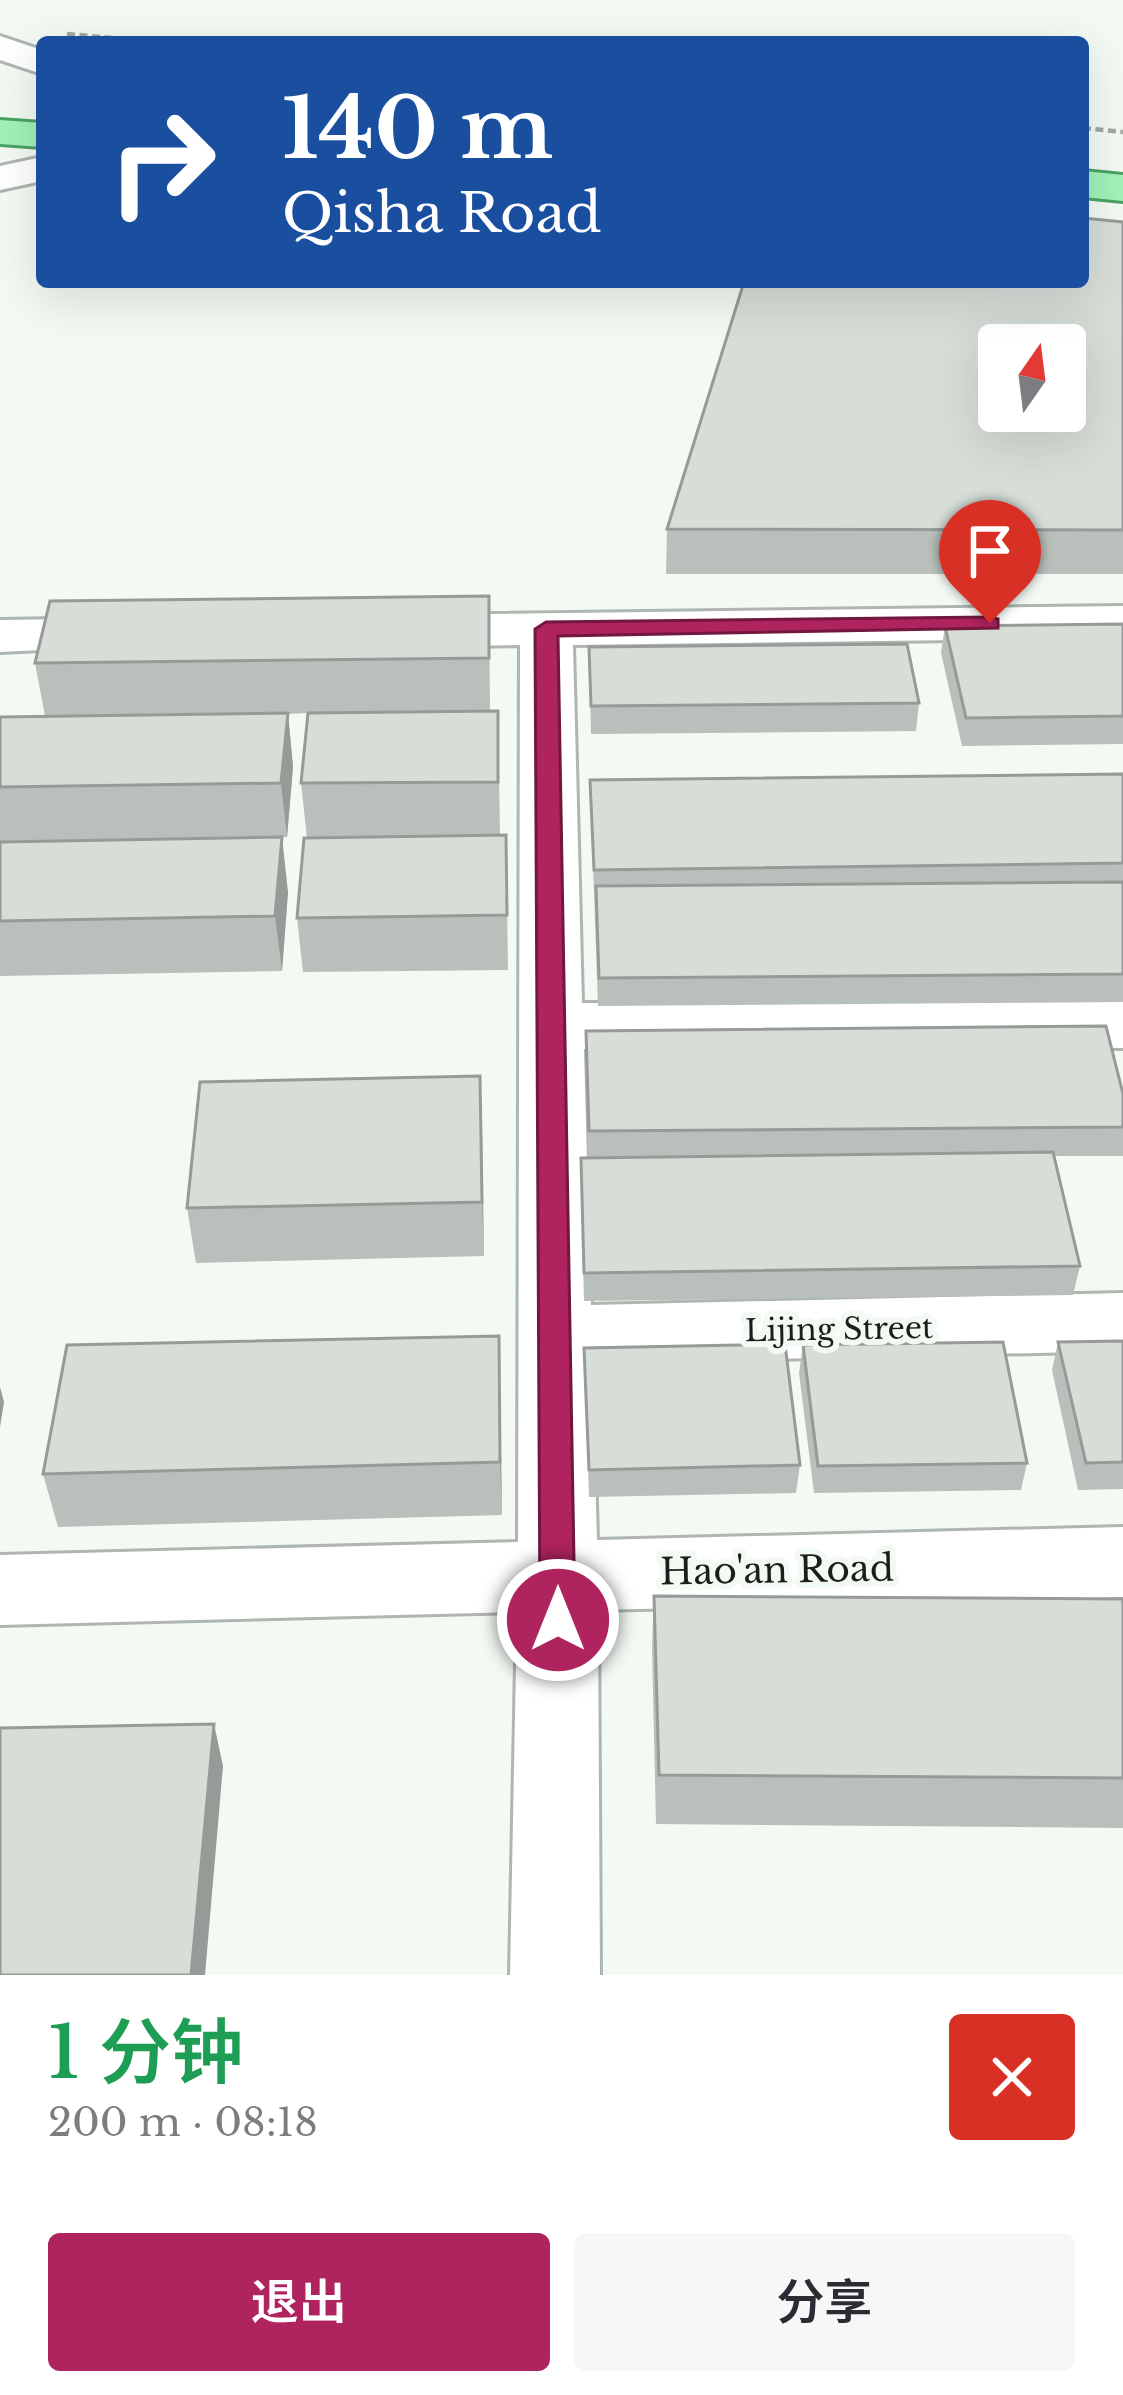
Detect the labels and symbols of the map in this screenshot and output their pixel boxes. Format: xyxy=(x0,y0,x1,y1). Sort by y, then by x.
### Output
north arrow xyxy=(978,324,1086,432)
pin xyxy=(939,500,1041,623)
street label: Lijing Street xyxy=(744,1309,934,1349)
street label: Hao'an Road xyxy=(660,1545,894,1595)
position arrow xyxy=(495,1557,621,1683)

